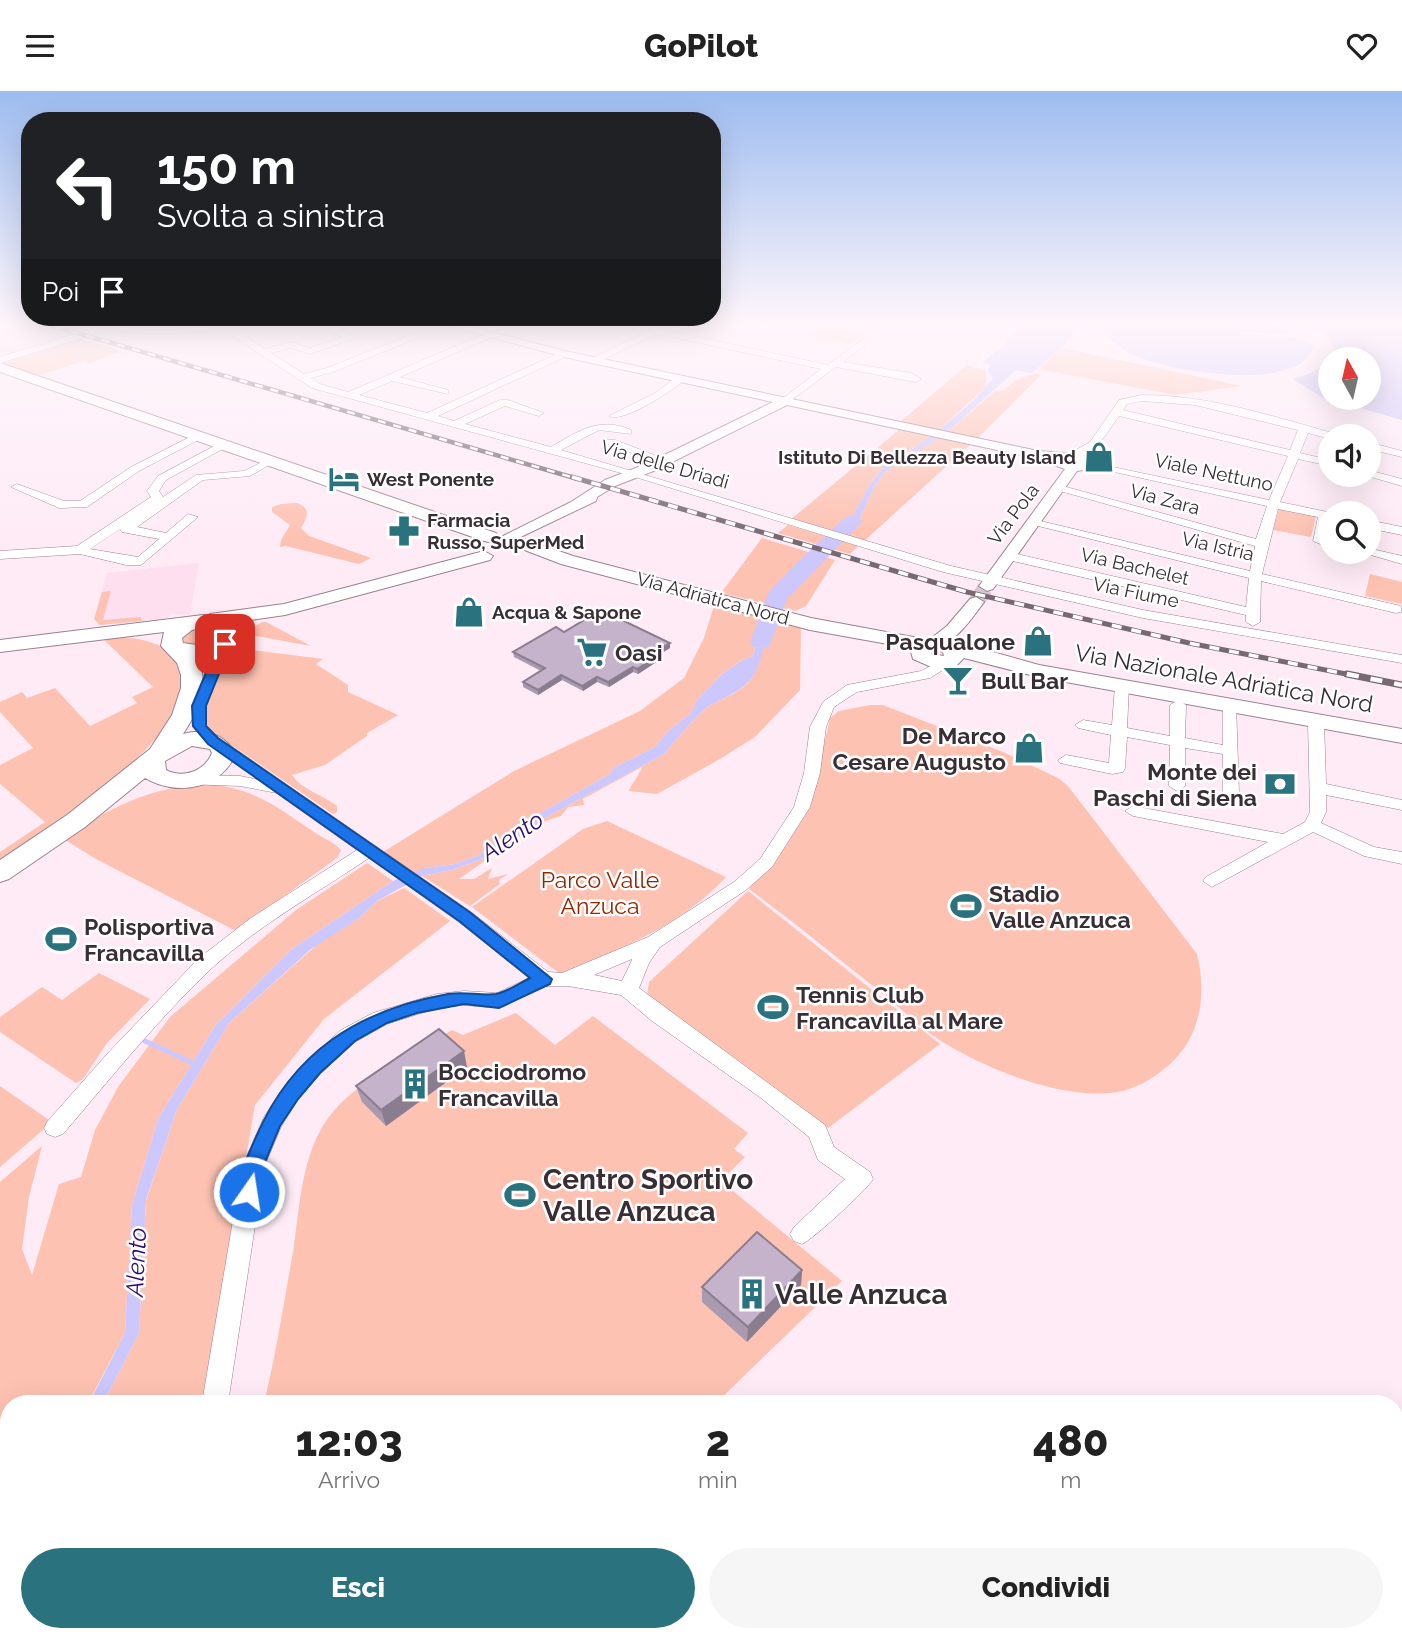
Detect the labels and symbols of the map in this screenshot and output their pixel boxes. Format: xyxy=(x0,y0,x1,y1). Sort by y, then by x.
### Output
north arrow xyxy=(1318,347,1381,409)
street label: Via delle Driadi xyxy=(598,435,732,493)
shop icon: Istituto Di Bellezza Beauty Island xyxy=(1082,440,1116,474)
place label: Istituto Di Bellezza Beauty Island xyxy=(778,446,1076,468)
street label: Viale Nettuno xyxy=(1153,449,1275,495)
hotel icon: West Ponente xyxy=(327,462,361,496)
place label: West Ponente xyxy=(367,468,494,490)
street label: Via Pola xyxy=(983,479,1043,549)
street label: Via Zara xyxy=(1128,479,1202,519)
place label: Farmacia Russo, SuperMed xyxy=(427,509,584,553)
pharmacy icon: Farmacia Russo, SuperMed xyxy=(387,514,421,548)
street label: Via Istria xyxy=(1180,527,1256,565)
street label: Via Bachelet xyxy=(1079,543,1192,589)
street label: Via Adriatica Nord xyxy=(634,567,792,629)
street label: Via Fiume xyxy=(1091,572,1181,612)
shop icon: Acqua & Sapone xyxy=(452,595,486,629)
place label: Acqua & Sapone xyxy=(492,601,641,623)
pin xyxy=(195,614,255,674)
shop icon: Pasqualone xyxy=(1021,624,1055,658)
place label: Pasqualone xyxy=(885,628,1015,655)
supermarket icon: Oasi xyxy=(575,635,609,669)
street label: Via Nazionale Adriatica Nord xyxy=(1073,638,1375,718)
place label: Oasi xyxy=(615,639,663,666)
bar icon: Bull Bar xyxy=(941,663,975,697)
place label: Bull Bar xyxy=(981,667,1068,694)
place label: De Marco Cesare Augusto xyxy=(832,722,1006,775)
shop icon: De Marco Cesare Augusto xyxy=(1012,731,1046,765)
place label: Monte dei Paschi di Siena xyxy=(1093,758,1257,811)
bank icon: Monte dei Paschi di Siena xyxy=(1263,767,1297,801)
water label: Alento xyxy=(474,805,549,868)
park label: Parco Valle Anzuca xyxy=(541,866,659,919)
place label: Stadio Valle Anzuca xyxy=(989,880,1131,933)
sports icon: Stadio Valle Anzuca xyxy=(949,889,983,923)
place label: Polisportiva Francavilla xyxy=(84,913,214,966)
sports icon: Polisportiva Francavilla xyxy=(44,922,78,956)
place label: Tennis Club Francavilla al Mare xyxy=(796,981,1003,1034)
sports icon: Tennis Club Francavilla al Mare xyxy=(756,990,790,1024)
place label: Bocciodromo Francavilla xyxy=(438,1058,586,1111)
building icon: Bocciodromo Francavilla xyxy=(398,1067,432,1101)
position arrow xyxy=(212,1155,286,1229)
place label: Centro Sportivo Valle Anzuca xyxy=(543,1163,753,1228)
sports icon: Centro Sportivo Valle Anzuca xyxy=(503,1178,537,1212)
water label: Alento xyxy=(120,1227,152,1299)
building icon: Valle Anzuca xyxy=(735,1277,769,1311)
place label: Valle Anzuca xyxy=(775,1278,948,1311)

